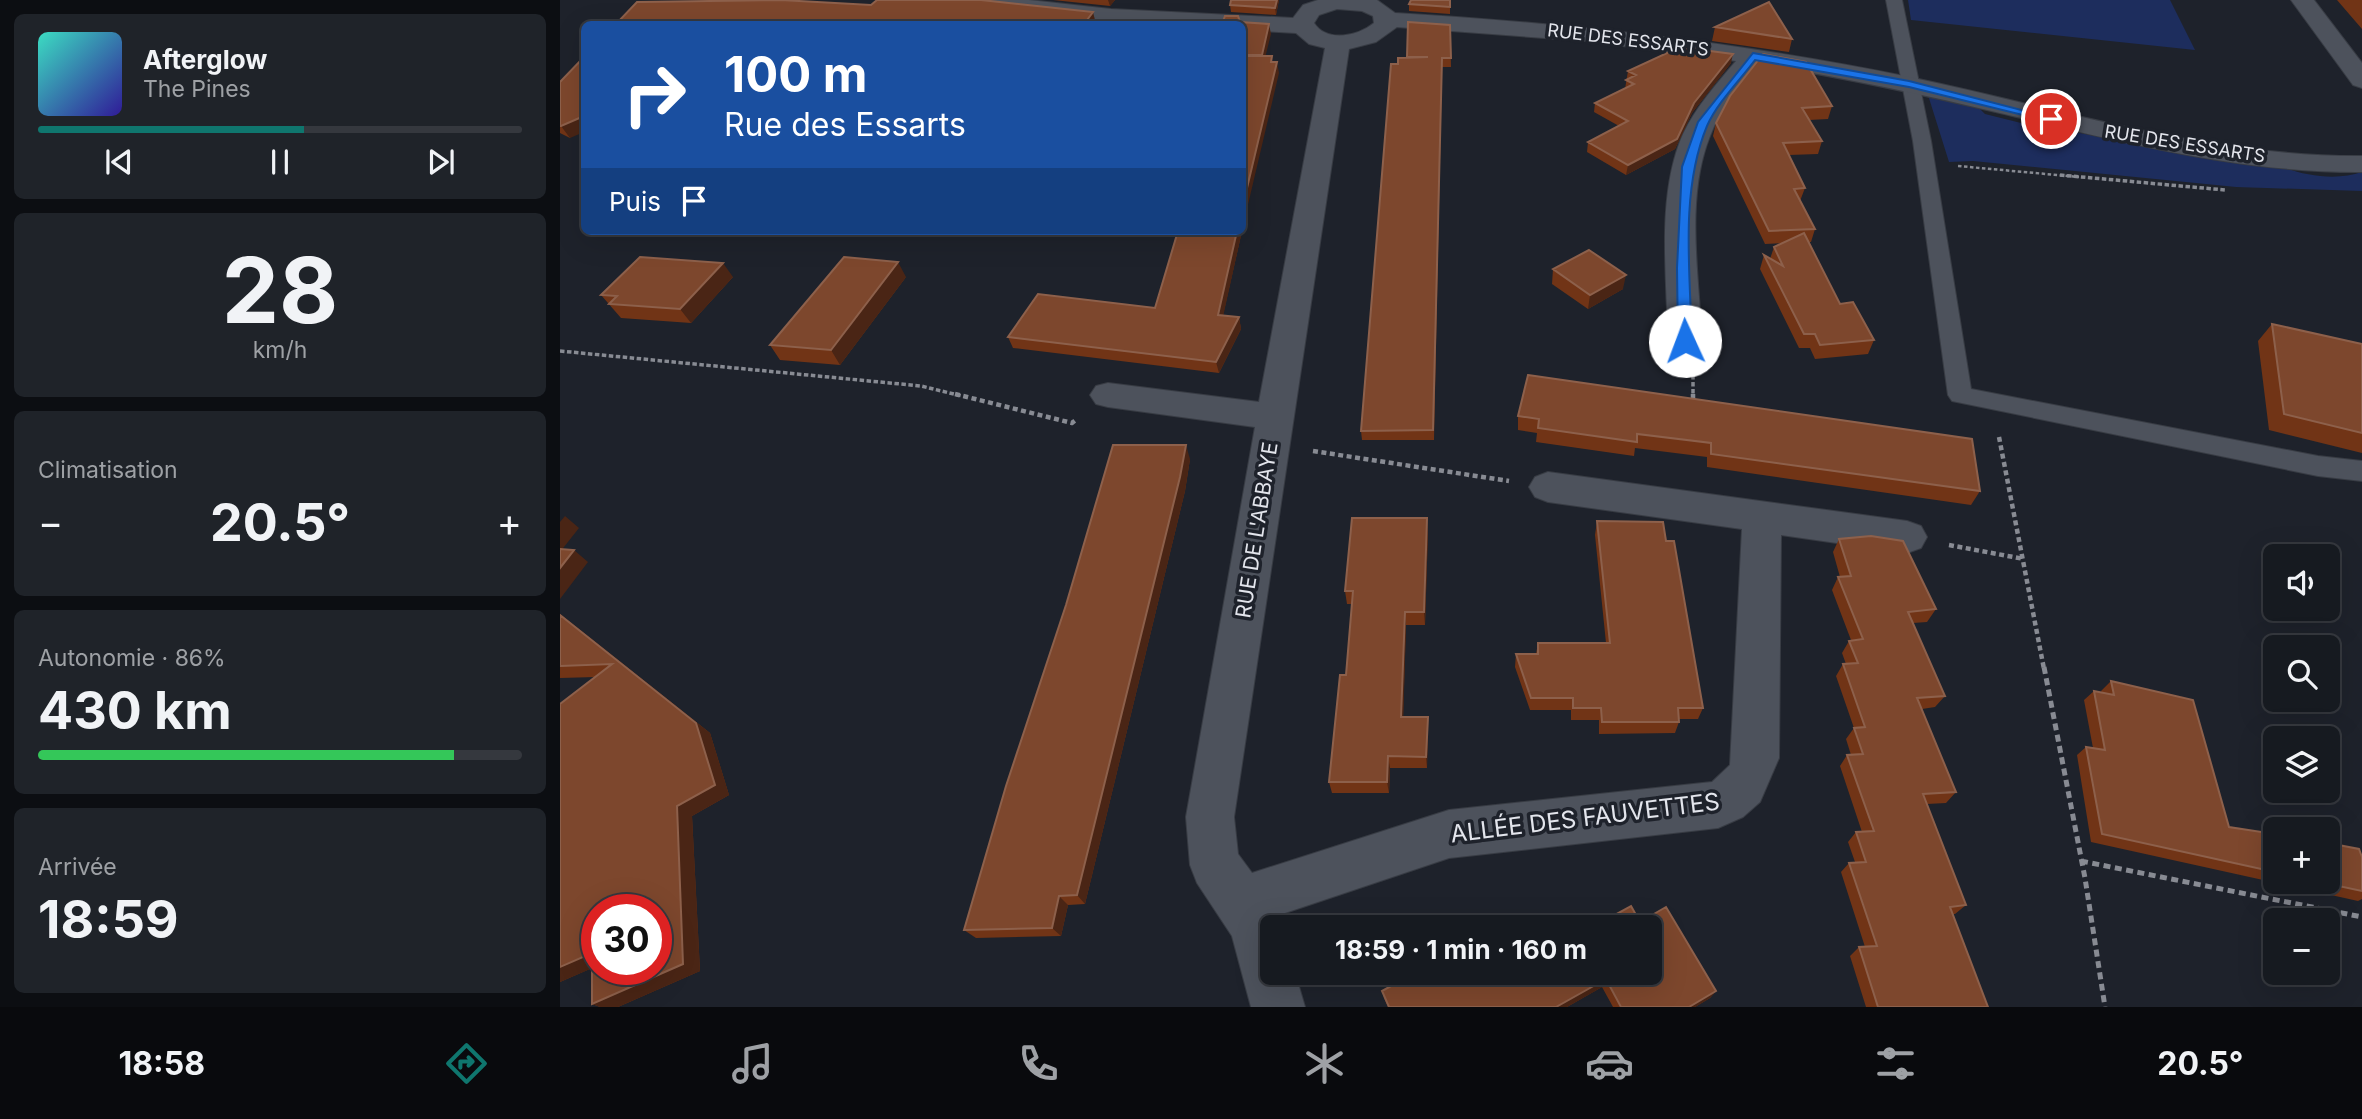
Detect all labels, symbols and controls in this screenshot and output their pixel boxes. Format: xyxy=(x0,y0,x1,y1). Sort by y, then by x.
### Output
street label: RUE DES ESSARTS xyxy=(1546,19,1710,60)
text: Afterglow xyxy=(143,44,267,75)
text: 100 m xyxy=(724,45,868,104)
icon: right xyxy=(609,49,700,140)
text: The Pines xyxy=(143,75,251,103)
pin xyxy=(2021,89,2081,149)
icon: arrive xyxy=(2032,100,2070,138)
text: Rue des Essarts xyxy=(724,105,966,144)
street label: RUE DES ESSARTS xyxy=(2103,120,2267,167)
icon: previous xyxy=(100,143,138,181)
icon: pause xyxy=(261,143,299,181)
icon: next xyxy=(422,143,460,181)
icon: arrive xyxy=(675,182,713,220)
text: Puis xyxy=(609,186,661,217)
text: 28 xyxy=(222,235,338,345)
position arrow xyxy=(1648,304,1722,378)
text: km/h xyxy=(253,336,307,364)
street label: RUE DE L'ABBAYE xyxy=(1230,440,1283,620)
text: Climatisation xyxy=(38,456,178,484)
text: 20.5° xyxy=(210,491,350,554)
text: − xyxy=(38,499,63,545)
text: + xyxy=(497,499,522,545)
map controls xyxy=(2263,544,2340,985)
button: sound xyxy=(2263,544,2340,621)
button: search xyxy=(2263,635,2340,712)
text: Autonomie · 86% xyxy=(38,644,226,672)
text: 430 km xyxy=(38,679,232,742)
button: layers xyxy=(2263,726,2340,803)
street label: ALLÉE DES FAUVETTES xyxy=(1449,786,1721,848)
button: + xyxy=(2263,817,2340,894)
text: Arrivée xyxy=(38,853,117,881)
text: 18:59 xyxy=(38,888,179,951)
speed limit sign: 30 xyxy=(581,894,672,985)
button: − xyxy=(2263,908,2340,985)
text: 18:59 · 1 min · 160 m xyxy=(1335,934,1587,965)
icon: directions xyxy=(442,1039,491,1088)
icon: music xyxy=(728,1039,777,1088)
icon: phone xyxy=(1014,1039,1063,1088)
icon: climate xyxy=(1300,1039,1349,1088)
icon: car xyxy=(1585,1039,1634,1088)
icon: filters xyxy=(1871,1039,1920,1088)
text: 18:58 xyxy=(118,1044,205,1083)
text: 20.5° xyxy=(2157,1044,2244,1083)

